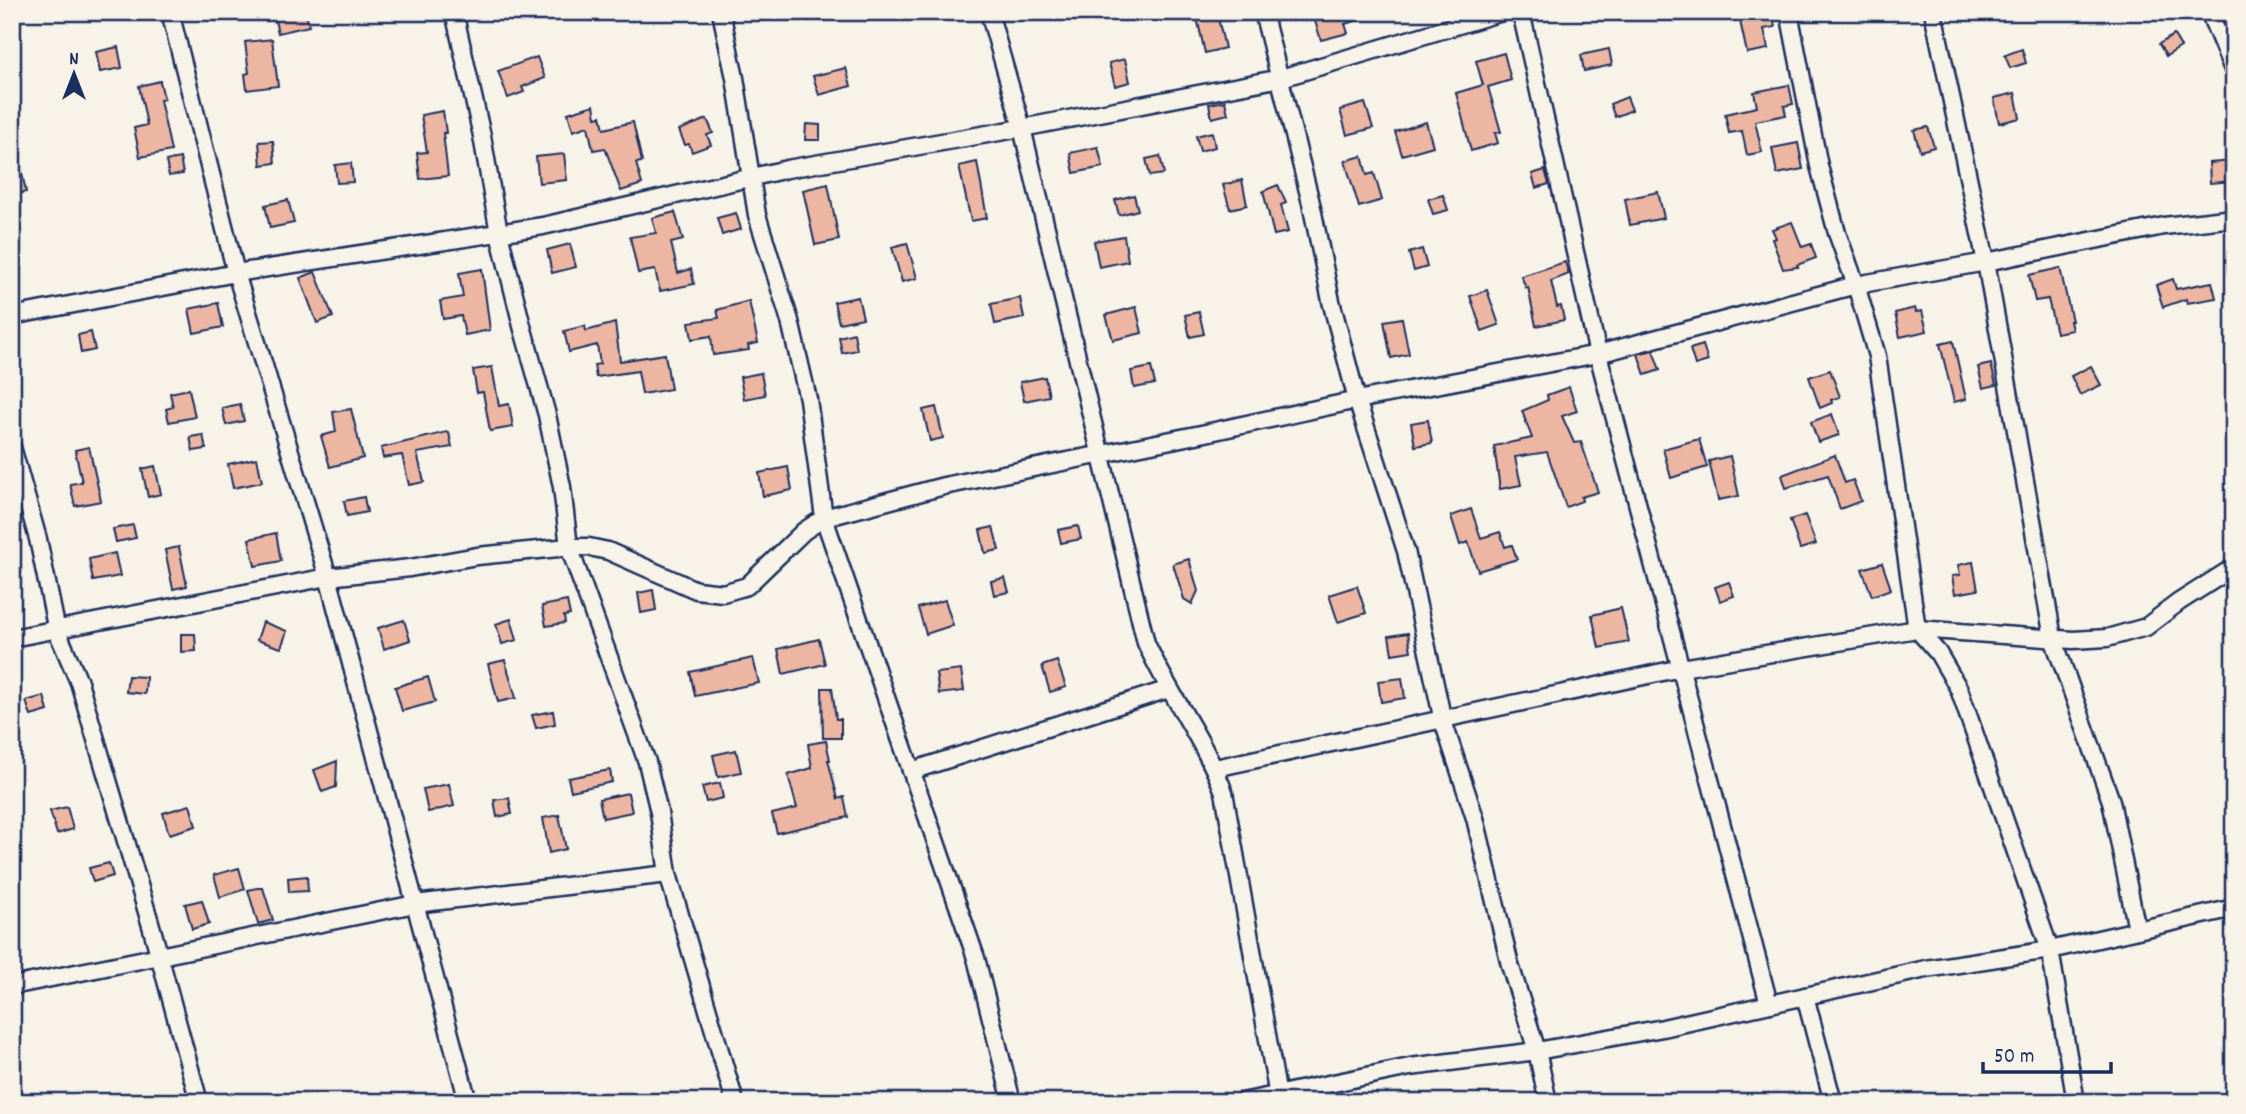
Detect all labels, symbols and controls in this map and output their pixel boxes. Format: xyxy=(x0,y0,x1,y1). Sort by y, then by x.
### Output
north arrow xyxy=(38,38,108,108)
text: N xyxy=(69,47,79,74)
scale bar xyxy=(1983,1030,2111,1074)
text: 50 m xyxy=(1994,1043,2034,1073)

